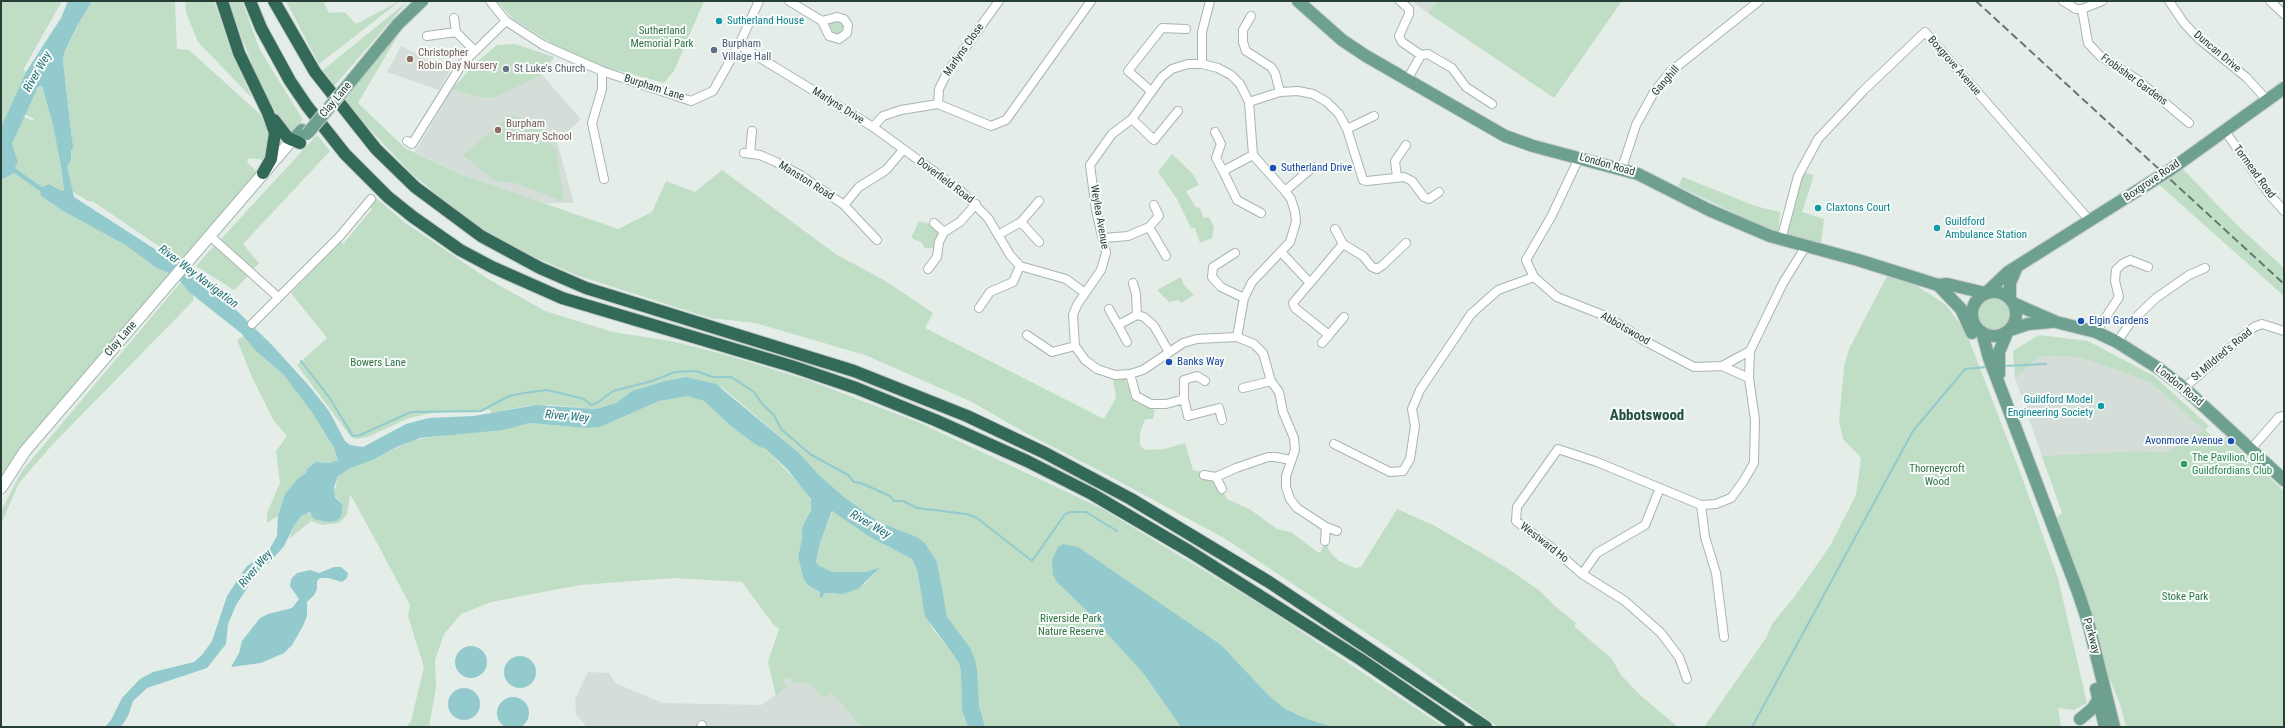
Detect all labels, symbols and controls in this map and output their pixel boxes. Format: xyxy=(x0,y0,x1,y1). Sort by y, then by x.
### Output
place label: Sutherland House xyxy=(727,14,804,28)
marker: Sutherland House xyxy=(714,16,724,26)
street label: Marlyns Close xyxy=(941,21,987,79)
park label: Sutherland Memorial Park xyxy=(630,24,694,50)
street label: Duncan Drive xyxy=(2191,29,2243,75)
street label: Boxgrove Avenue xyxy=(1925,34,1983,98)
place label: Burpham Village Hall xyxy=(722,37,771,63)
marker: Burpham Village Hall xyxy=(709,45,719,55)
place label: Christopher Robin Day Nursery xyxy=(418,46,497,72)
water label: River Wey xyxy=(21,49,55,95)
street label: Frobisher Gardens xyxy=(2098,51,2170,109)
marker: Christopher Robin Day Nursery xyxy=(405,54,415,64)
place label: St Luke's Church xyxy=(514,62,585,76)
street label: Ganghill xyxy=(1649,63,1683,99)
marker: St Luke's Church xyxy=(501,64,511,74)
street label: Burpham Lane xyxy=(622,72,686,104)
street label: Clay Lane xyxy=(317,80,355,120)
street label: Marlyns Drive xyxy=(810,85,866,127)
place label: Burpham Primary School xyxy=(506,117,572,143)
marker: Burpham Primary School xyxy=(493,125,503,135)
street label: Tormead Road xyxy=(2230,143,2278,201)
street label: London Road xyxy=(1578,151,1636,179)
street label: Doverfield Road xyxy=(914,155,976,207)
street label: Boxgrove Road xyxy=(2122,157,2182,205)
street label: Manston Road xyxy=(776,159,836,203)
place label: Sutherland Drive xyxy=(1281,161,1352,175)
marker: Sutherland Drive xyxy=(1268,163,1278,173)
street label: Weylea Avenue xyxy=(1087,184,1111,250)
place label: Claxtons Court xyxy=(1826,201,1890,215)
marker: Claxtons Court xyxy=(1813,203,1823,213)
place label: Guildford Ambulance Station xyxy=(1945,215,2027,241)
marker: Guildford Ambulance Station xyxy=(1932,223,1942,233)
water label: River Wey Navigation xyxy=(155,242,241,312)
street label: Abbotswood xyxy=(1598,310,1652,348)
place label: Elgin Gardens xyxy=(2089,314,2149,328)
marker: Elgin Gardens xyxy=(2076,316,2086,326)
street label: Clay Lane xyxy=(102,319,140,359)
street label: St Mildred's Road xyxy=(2189,326,2255,384)
place label: Banks Way xyxy=(1177,355,1224,369)
park label: Bowers Lane xyxy=(350,356,406,370)
marker: Banks Way xyxy=(1164,357,1174,367)
street label: London Road xyxy=(2153,363,2205,409)
place label: Guildford Model Engineering Society xyxy=(2008,393,2093,419)
marker: Guildford Model Engineering Society xyxy=(2096,401,2106,411)
district label: Abbotswood xyxy=(1610,407,1684,425)
water label: River Wey xyxy=(544,408,590,426)
place label: Avonmore Avenue xyxy=(2145,434,2223,448)
marker: Avonmore Avenue xyxy=(2226,436,2236,446)
place label: The Pavilion, Old Guildfordians Club xyxy=(2192,451,2272,477)
marker: The Pavilion, Old Guildfordians Club xyxy=(2179,459,2189,469)
park label: Thorneycroft Wood xyxy=(1909,462,1965,488)
water label: River Wey xyxy=(847,508,893,542)
street label: Westward Ho xyxy=(1517,520,1571,566)
water label: River Wey xyxy=(236,547,276,591)
park label: Stoke Park xyxy=(2162,590,2208,604)
park label: Riverside Park Nature Reserve xyxy=(1038,612,1104,638)
street label: Parkway xyxy=(2080,617,2102,655)

